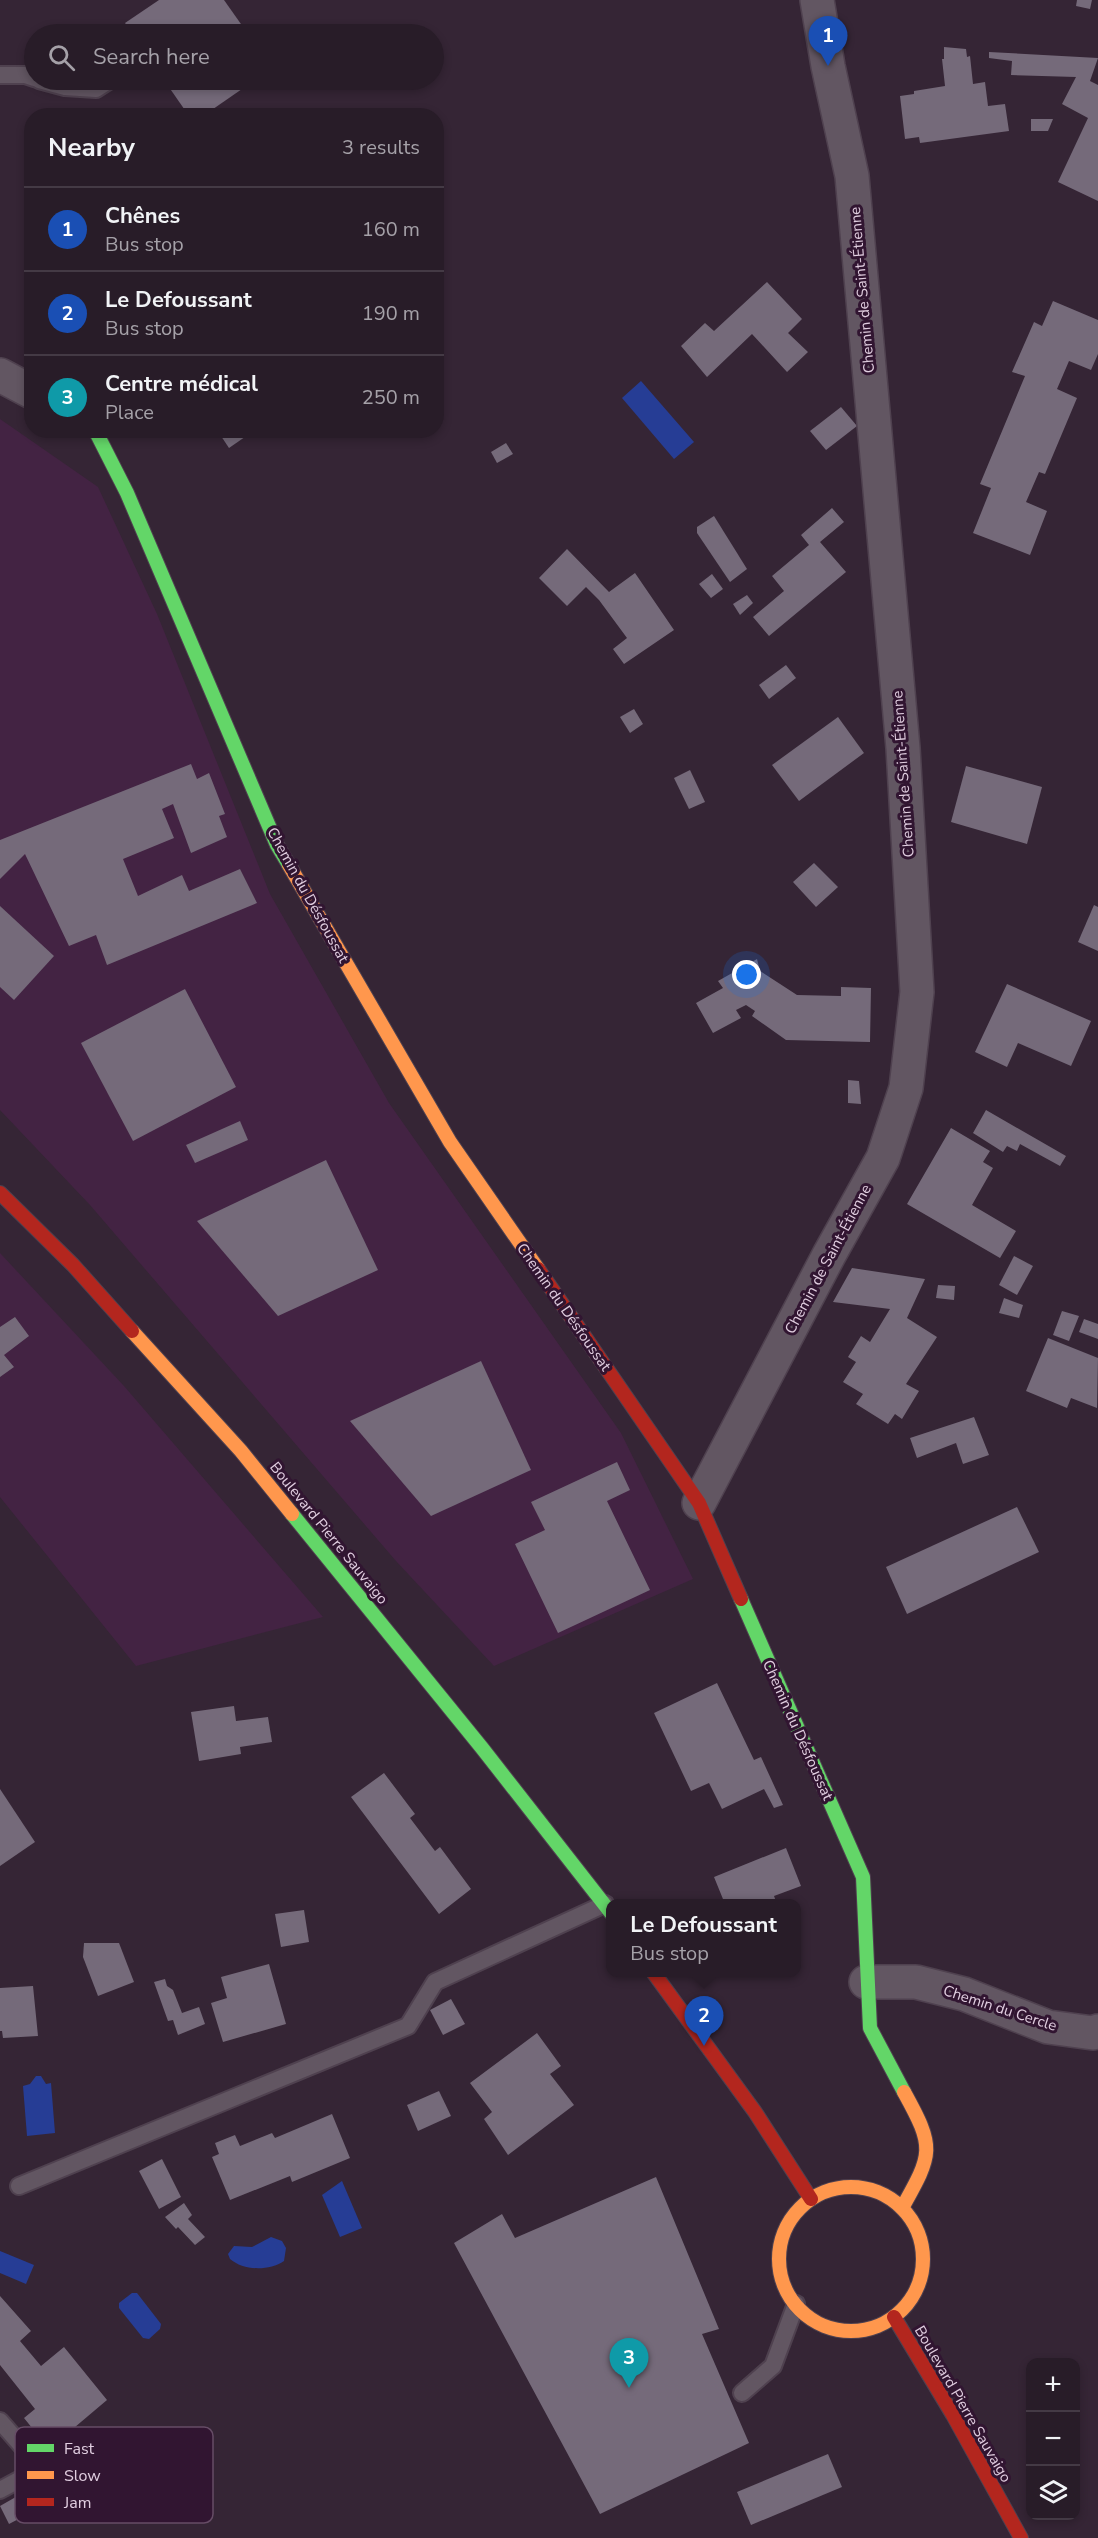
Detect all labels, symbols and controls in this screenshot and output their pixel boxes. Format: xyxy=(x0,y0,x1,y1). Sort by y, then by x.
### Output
pin: 1 xyxy=(808,16,848,66)
search box xyxy=(24,24,444,90)
icon: search xyxy=(45,41,78,74)
text: Search here xyxy=(93,42,210,72)
text: Nearby xyxy=(48,130,135,165)
text: 3 results xyxy=(342,134,420,161)
text: Chênes xyxy=(105,201,180,231)
street label: Chemin de Saint-Étienne xyxy=(845,206,879,374)
text: 1 xyxy=(62,216,74,243)
text: 160 m xyxy=(362,216,420,243)
text: Bus stop xyxy=(105,231,184,258)
text: Le Defoussant xyxy=(105,285,252,315)
text: 2 xyxy=(62,300,74,327)
text: 190 m xyxy=(362,300,420,327)
text: Bus stop xyxy=(105,315,184,342)
text: Centre médical xyxy=(105,369,258,399)
text: 3 xyxy=(62,384,74,411)
text: 250 m xyxy=(362,384,420,411)
text: Place xyxy=(105,399,154,426)
street label: Chemin de Saint-Étienne xyxy=(887,690,919,858)
street label: Chemin du Désfoussat xyxy=(262,824,354,967)
your location xyxy=(732,960,761,989)
street label: Chemin de Saint-Étienne xyxy=(780,1181,876,1337)
street label: Chemin du Désfoussat xyxy=(512,1239,616,1376)
street label: Boulevard Pierre Sauvaigo xyxy=(265,1458,393,1608)
street label: Chemin du Désfoussat xyxy=(758,1657,838,1804)
popup xyxy=(606,1899,801,1977)
text: Le Defoussant xyxy=(630,1910,777,1940)
text: Bus stop xyxy=(630,1940,709,1967)
street label: Chemin du Cercle xyxy=(941,1980,1059,2036)
pin: 2 xyxy=(684,1996,724,2046)
street label: Boulevard Pierre Sauvaigo xyxy=(910,2322,1016,2486)
pin: 3 xyxy=(610,2338,648,2388)
map controls xyxy=(1026,2358,1080,2520)
button: + xyxy=(1026,2358,1080,2412)
button: − xyxy=(1026,2412,1080,2466)
legend xyxy=(15,2427,213,2523)
text: Fast xyxy=(64,2438,95,2460)
text: Slow xyxy=(64,2465,101,2487)
button: layers xyxy=(1026,2466,1080,2520)
text: Jam xyxy=(63,2492,91,2514)

